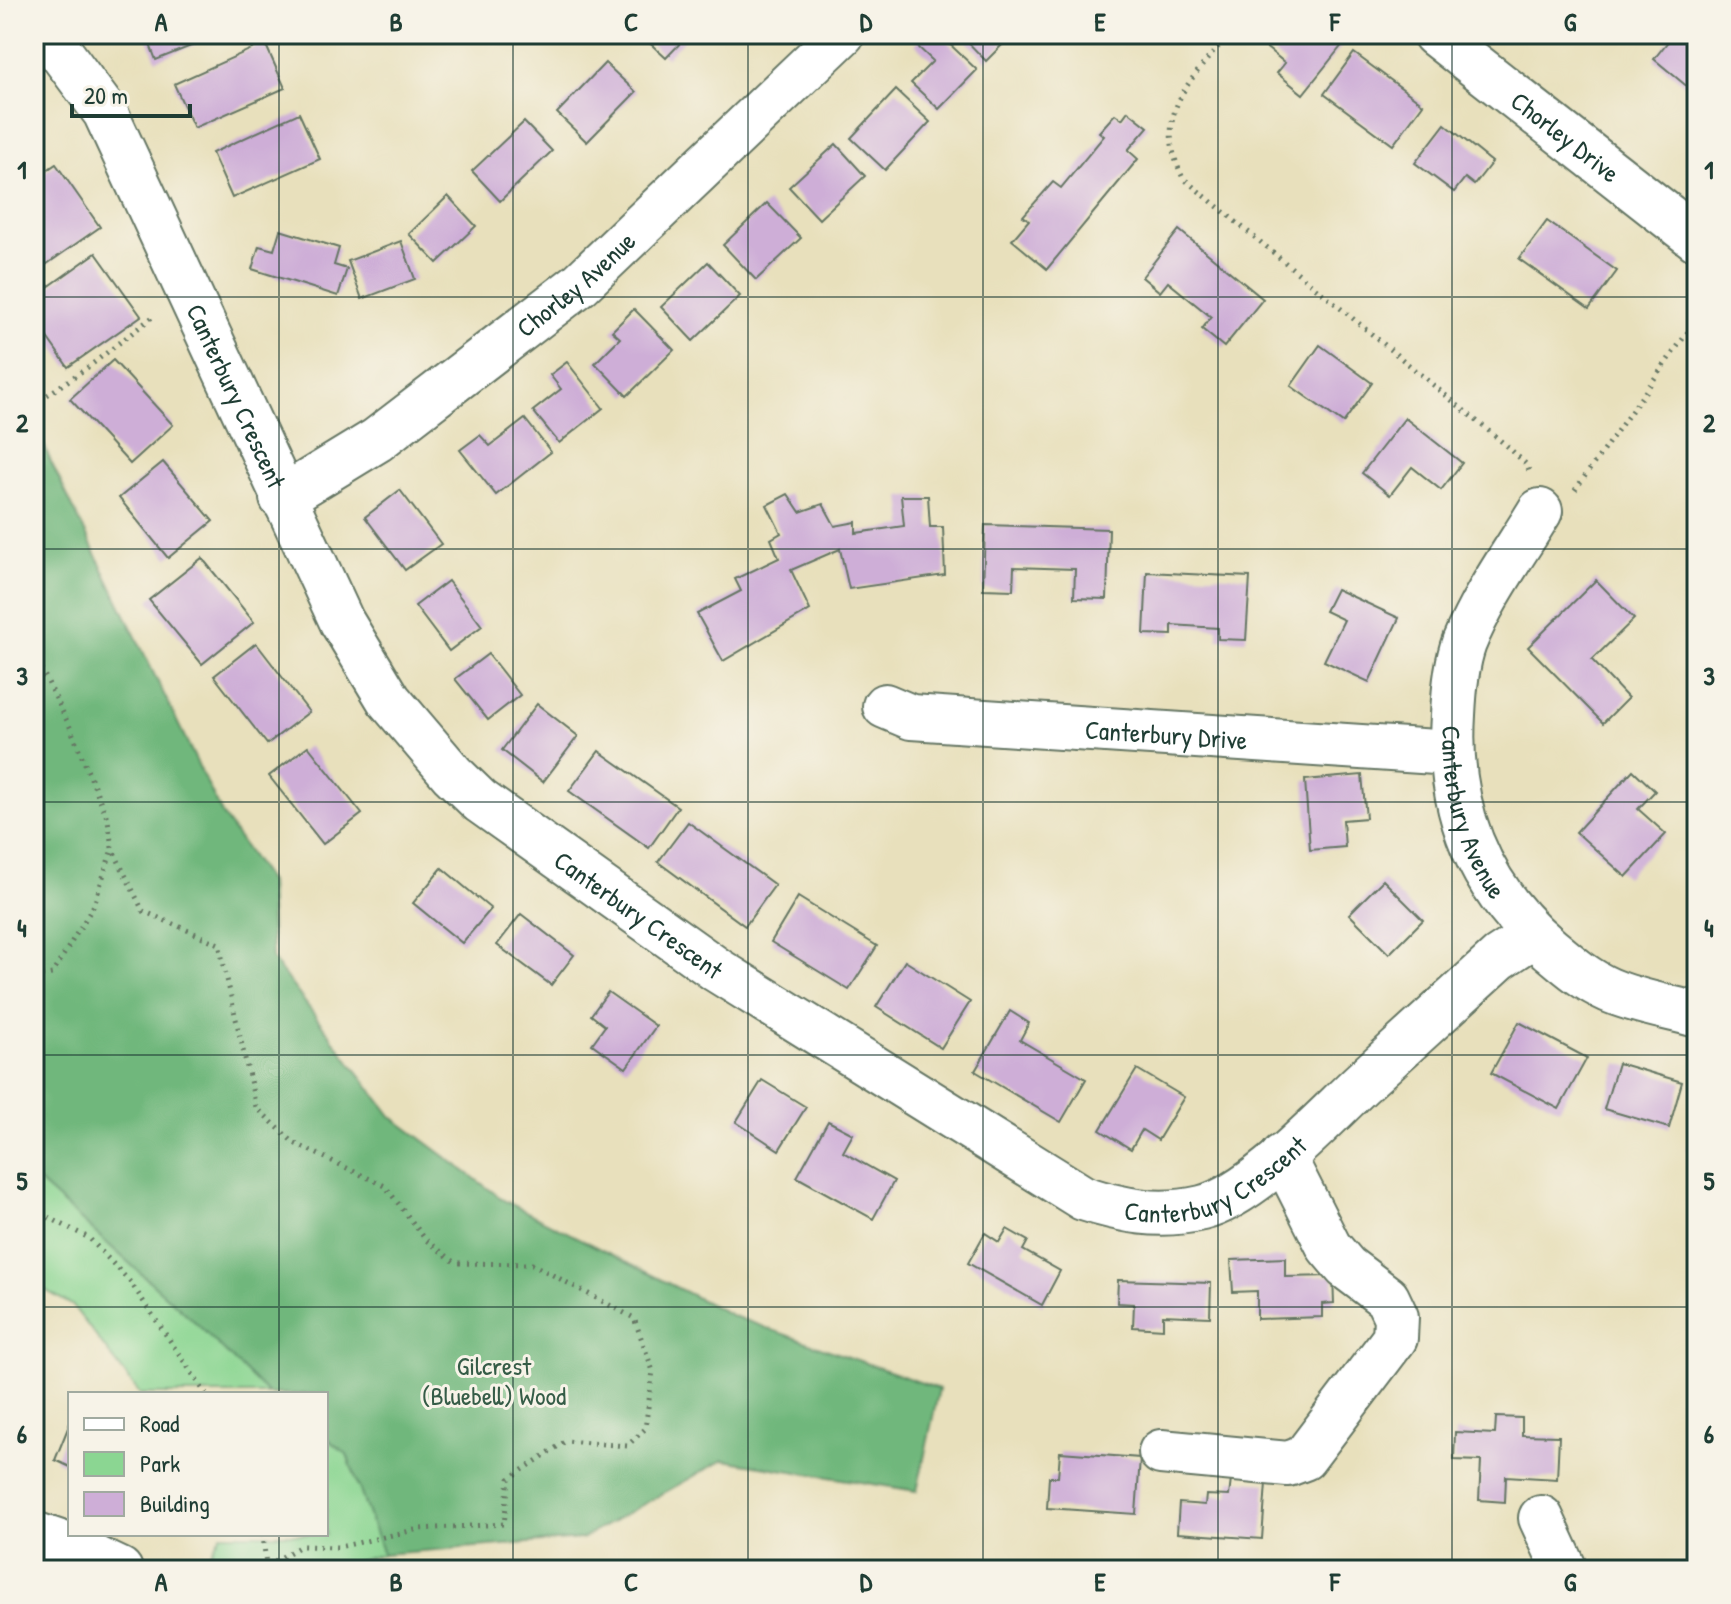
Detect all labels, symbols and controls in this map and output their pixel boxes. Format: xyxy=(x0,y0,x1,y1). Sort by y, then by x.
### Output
text: A xyxy=(155,4,168,39)
text: B xyxy=(389,4,403,39)
text: C xyxy=(624,4,638,39)
text: D xyxy=(860,4,873,39)
text: E xyxy=(1094,4,1106,39)
text: F xyxy=(1329,4,1341,39)
text: G xyxy=(1564,4,1577,39)
scale bar xyxy=(72,68,190,118)
text: 20 m xyxy=(84,79,128,111)
street label: Chorley Drive xyxy=(1504,83,1627,190)
text: 1 xyxy=(17,152,27,187)
text: 1 xyxy=(1704,152,1714,187)
street label: Chorley Avenue xyxy=(509,223,642,344)
street label: Canterbury Crescent xyxy=(179,298,295,494)
text: 2 xyxy=(16,405,29,440)
text: 2 xyxy=(1703,405,1716,440)
text: 3 xyxy=(16,658,28,693)
text: 3 xyxy=(1703,658,1715,693)
street label: Canterbury Drive xyxy=(1084,711,1249,757)
street label: Canterbury Avenue xyxy=(1435,725,1515,905)
street label: Canterbury Crescent xyxy=(548,842,731,987)
text: 4 xyxy=(17,910,27,945)
text: 4 xyxy=(1704,910,1714,945)
street label: Canterbury Crescent xyxy=(1122,1127,1315,1230)
text: 5 xyxy=(17,1163,28,1198)
text: 5 xyxy=(1704,1163,1715,1198)
park label: Gilcrest (Bluebell) Wood xyxy=(422,1348,566,1413)
legend xyxy=(68,1392,328,1536)
text: Road xyxy=(140,1407,179,1439)
text: 6 xyxy=(17,1416,28,1451)
text: 6 xyxy=(1704,1416,1715,1451)
text: Park xyxy=(140,1447,180,1479)
text: Building xyxy=(140,1487,210,1519)
text: A xyxy=(155,1564,168,1599)
text: B xyxy=(389,1564,403,1599)
text: C xyxy=(624,1564,638,1599)
text: D xyxy=(860,1564,873,1599)
text: E xyxy=(1094,1564,1106,1599)
text: F xyxy=(1329,1564,1341,1599)
text: G xyxy=(1564,1564,1577,1599)

